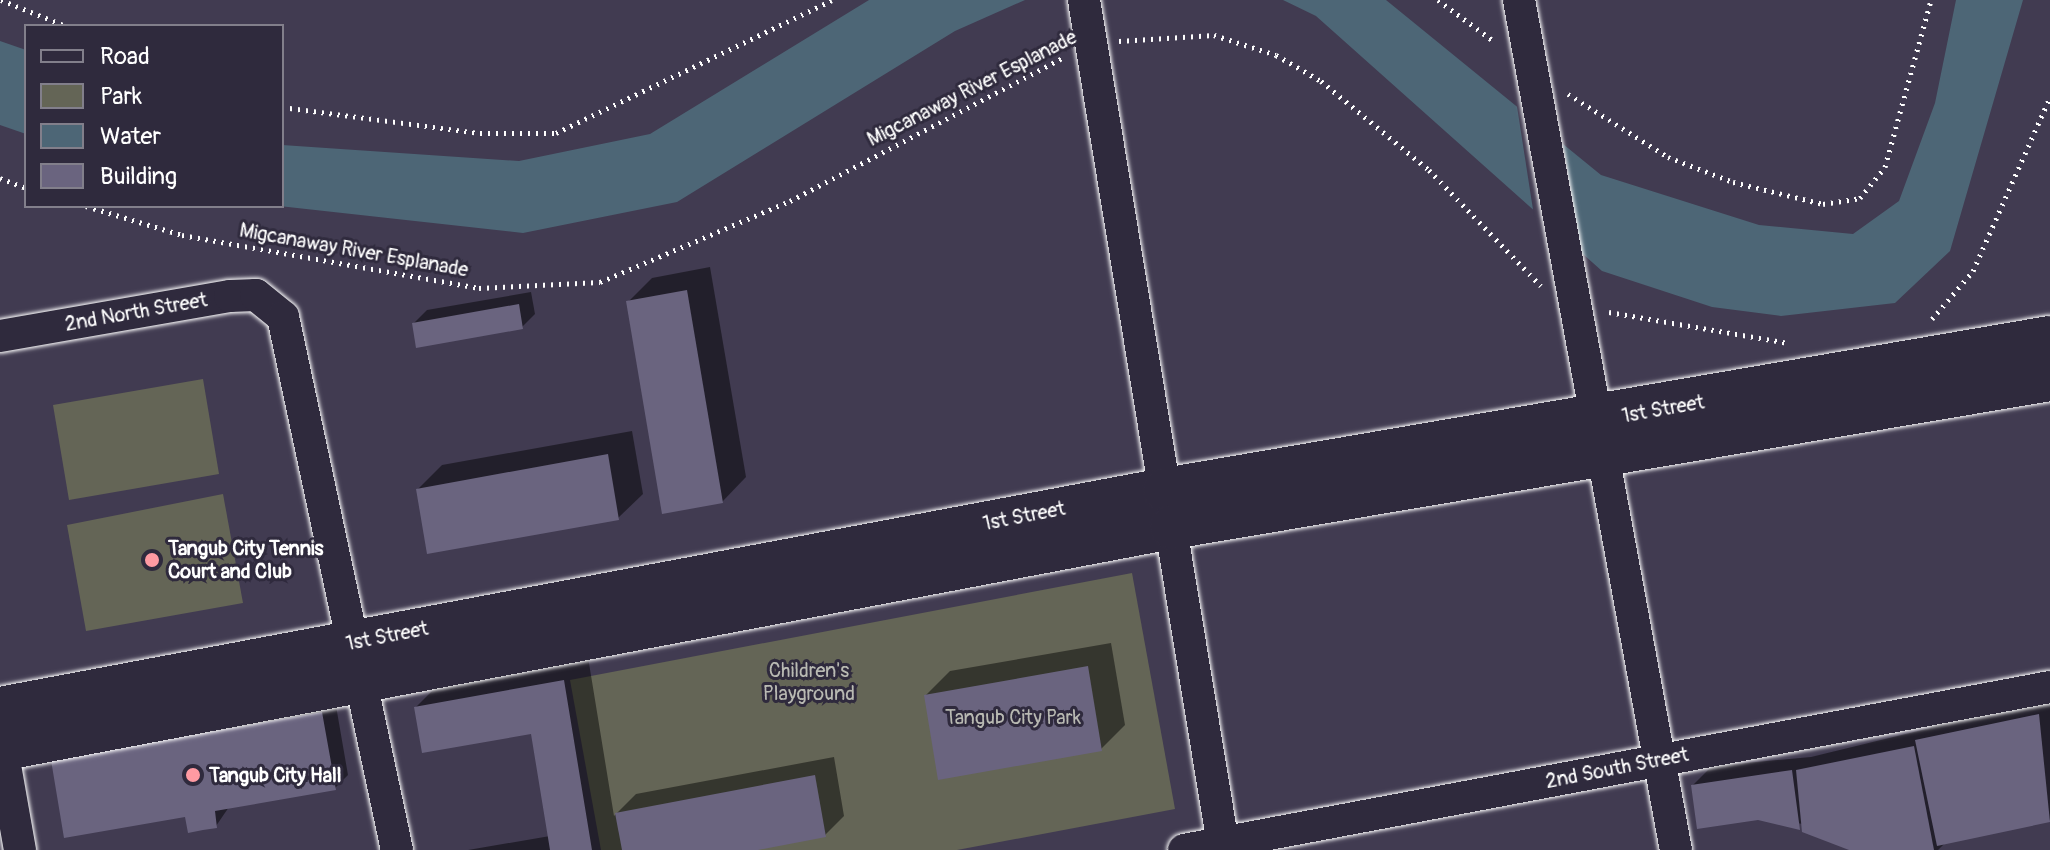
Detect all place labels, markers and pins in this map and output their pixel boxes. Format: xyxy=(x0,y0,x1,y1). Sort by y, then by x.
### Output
place label: Tangub City Tennis Court and Club xyxy=(168,536,324,583)
marker: Tangub City Tennis Court and Club xyxy=(143,551,161,569)
place label: Tangub City Hall xyxy=(209,763,342,787)
marker: Tangub City Hall xyxy=(184,766,202,784)

